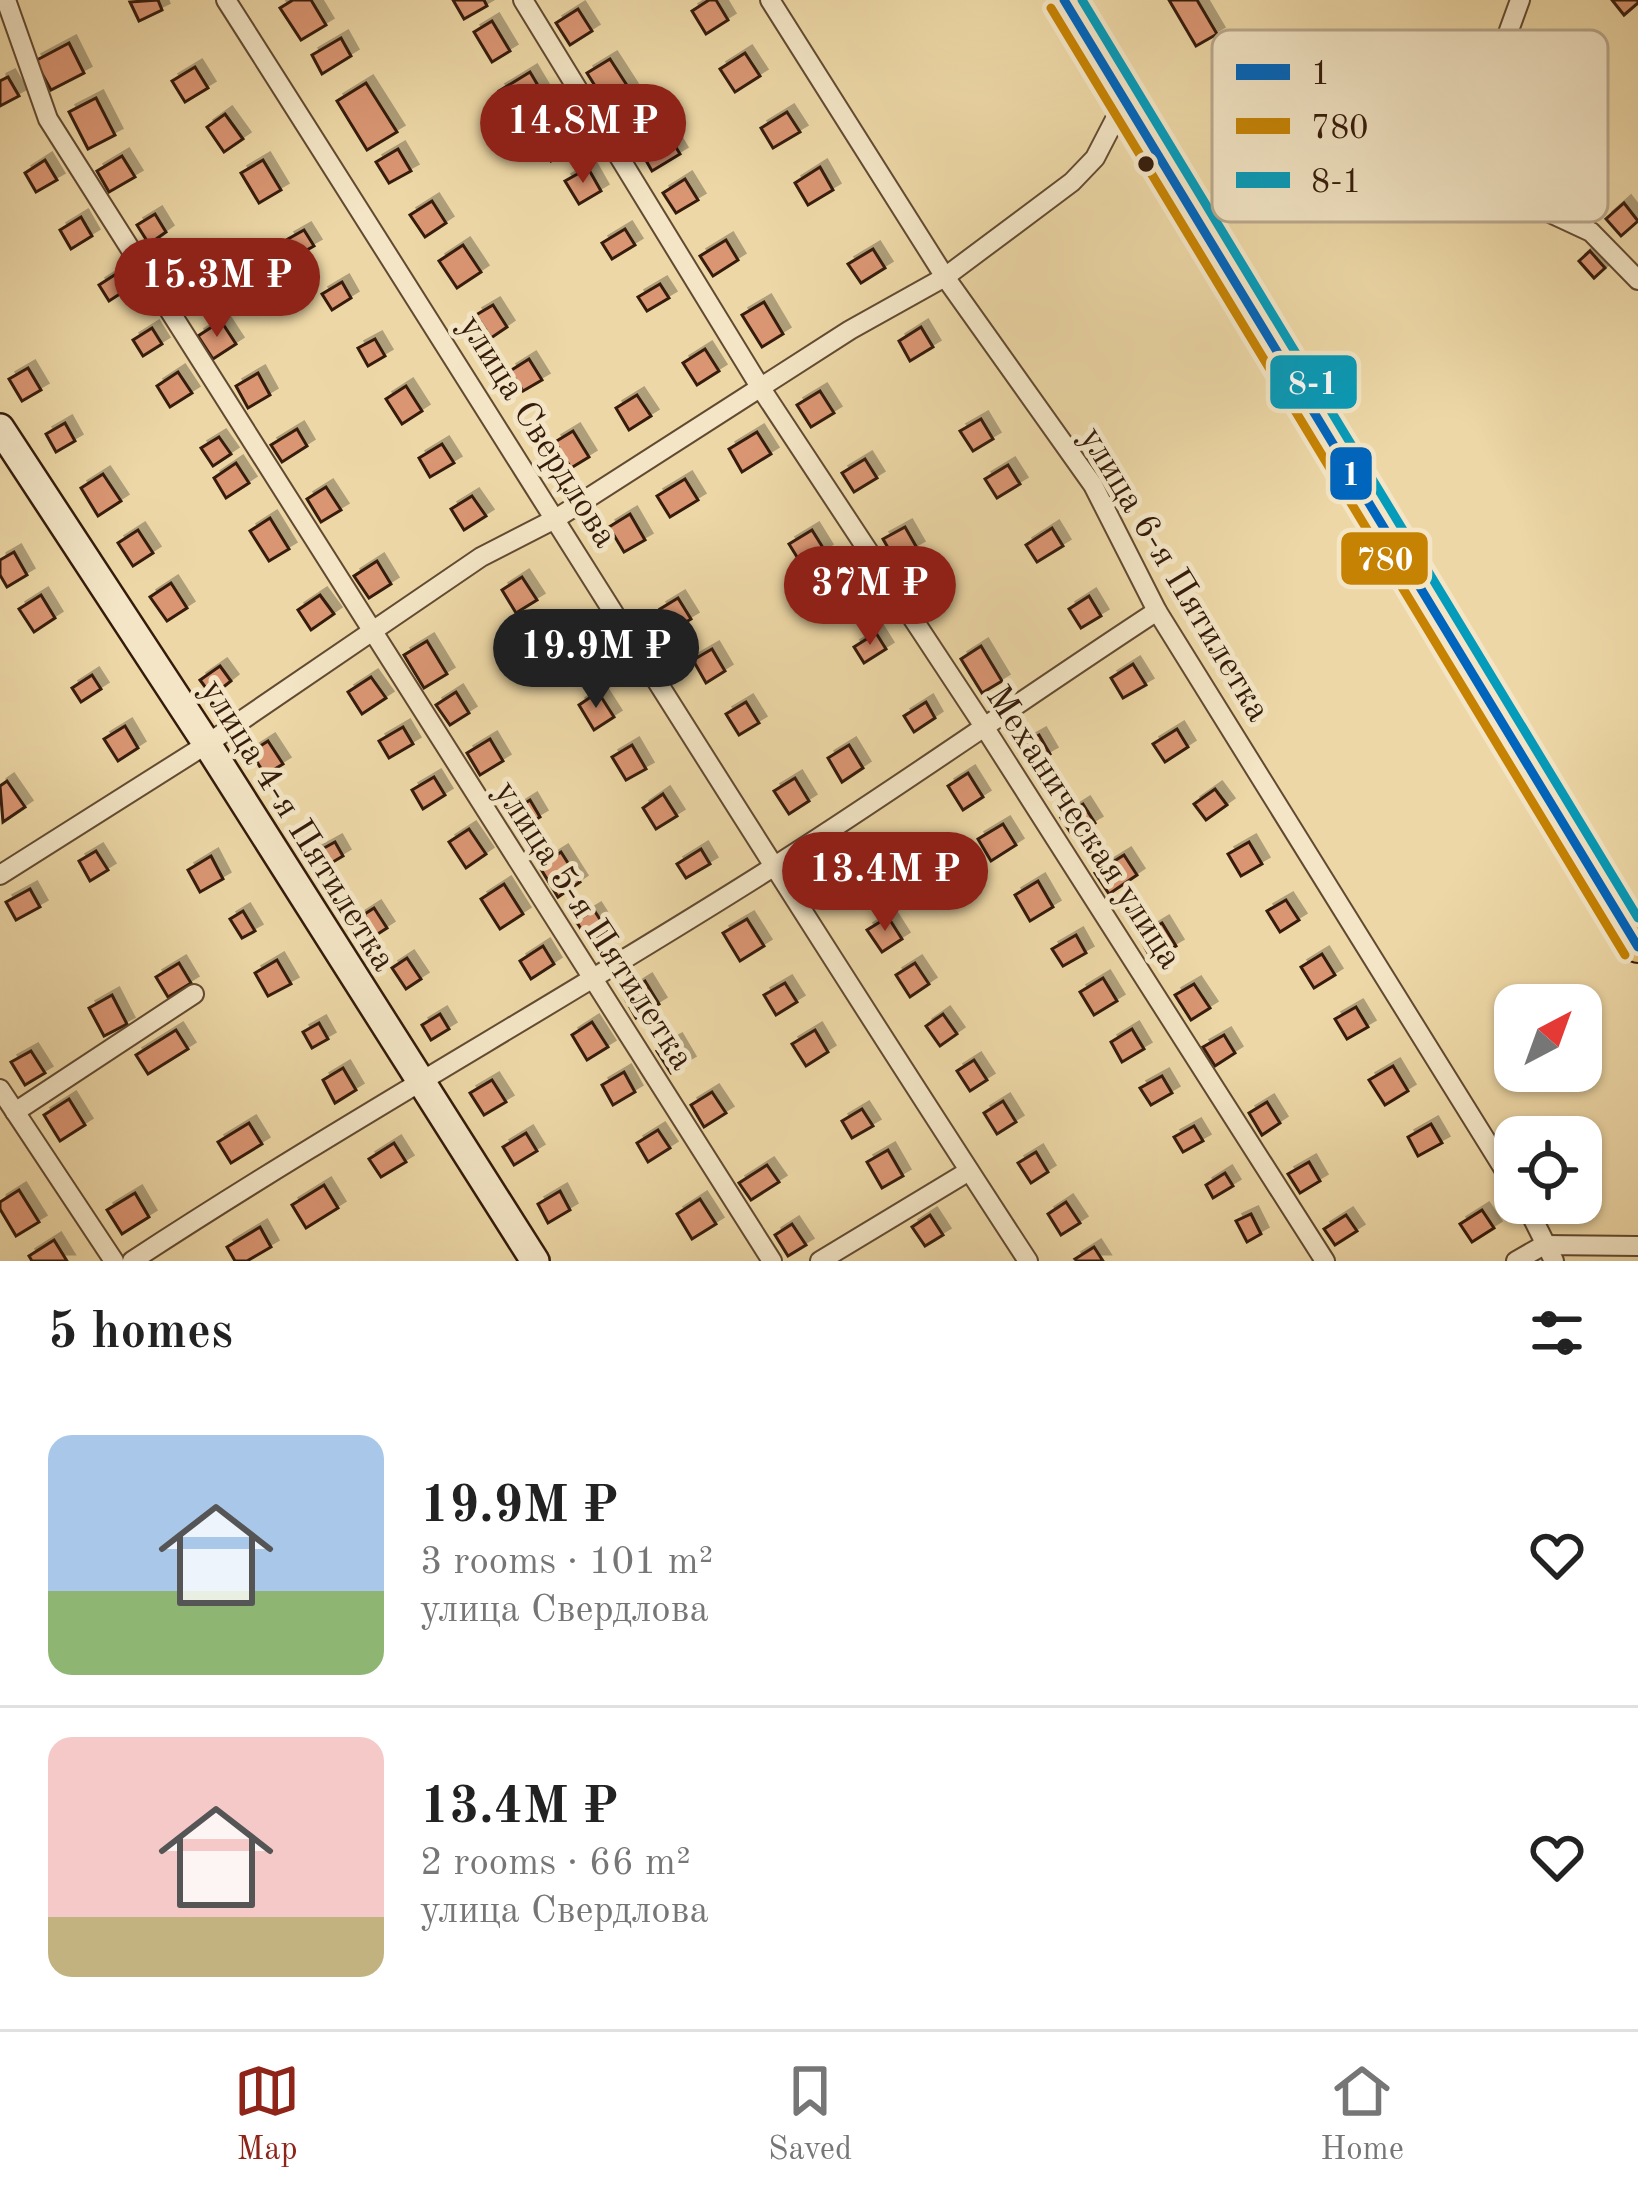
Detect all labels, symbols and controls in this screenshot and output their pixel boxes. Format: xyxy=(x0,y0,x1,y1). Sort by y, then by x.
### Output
legend xyxy=(1212,30,1608,222)
text: 1 xyxy=(1311,59,1330,92)
pin: 14.8M ₽ xyxy=(472,84,694,186)
text: 14.8M ₽ xyxy=(507,103,659,142)
text: 780 xyxy=(1311,113,1368,146)
unlabelled marker xyxy=(1135,153,1157,175)
text: 8-1 xyxy=(1311,167,1362,200)
pin: 15.3M ₽ xyxy=(106,238,328,340)
text: 15.3M ₽ xyxy=(141,257,293,296)
street label: улица Свердлова xyxy=(451,310,623,555)
line badge: 8-1 xyxy=(1268,353,1359,411)
text: 8-1 xyxy=(1288,369,1338,402)
street label: улица 6-я Пятилетка xyxy=(1072,422,1276,729)
line badge: 1 xyxy=(1328,445,1374,502)
text: 1 xyxy=(1341,460,1361,493)
line badge: 780 xyxy=(1339,530,1430,587)
text: 780 xyxy=(1356,545,1414,578)
pin: 37M ₽ xyxy=(786,546,954,648)
text: 37M ₽ xyxy=(811,565,929,604)
pin: 19.9M ₽ xyxy=(485,609,707,711)
text: 19.9M ₽ xyxy=(520,628,672,667)
street label: улица 4-я Пятилетка xyxy=(192,674,401,978)
street label: Механическая улица xyxy=(978,680,1188,976)
street label: улица 5-я Пятилетка xyxy=(486,775,699,1077)
pin: 13.4M ₽ xyxy=(774,832,996,934)
text: 13.4M ₽ xyxy=(809,851,961,890)
north arrow xyxy=(1494,984,1602,1092)
map controls xyxy=(1494,984,1602,1224)
button: locate xyxy=(1494,1116,1602,1224)
icon: filters xyxy=(1524,1300,1590,1366)
text: 5 homes xyxy=(48,1308,233,1359)
text: 19.9M ₽ xyxy=(420,1482,619,1533)
icon: home xyxy=(144,1483,288,1627)
icon: heart xyxy=(1524,1522,1590,1588)
text: 3 rooms · 101 m² xyxy=(420,1543,713,1582)
text: улица Свердлова xyxy=(420,1591,709,1630)
text: 13.4M ₽ xyxy=(420,1783,619,1834)
icon: home xyxy=(144,1785,288,1929)
icon: heart xyxy=(1524,1824,1590,1890)
text: 2 rooms · 66 m² xyxy=(420,1844,691,1883)
text: улица Свердлова xyxy=(420,1892,709,1931)
tab: Map xyxy=(234,2058,300,2171)
tab: Saved xyxy=(768,2058,852,2171)
tab: Home xyxy=(1320,2058,1404,2171)

